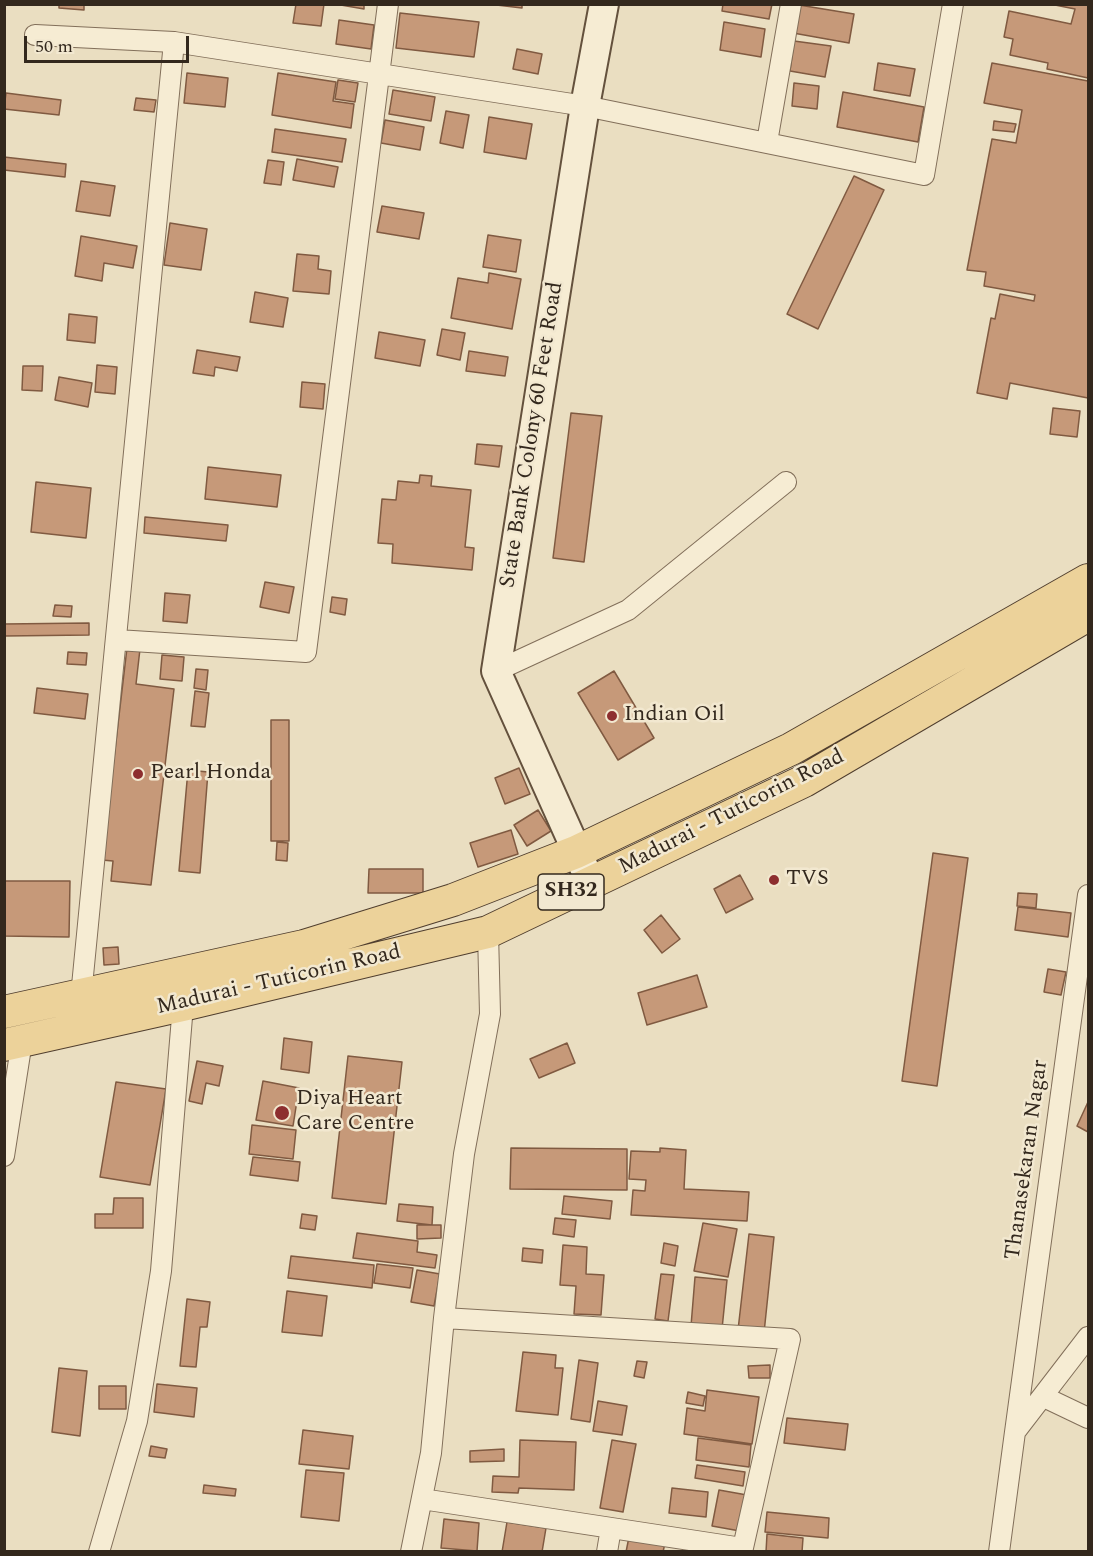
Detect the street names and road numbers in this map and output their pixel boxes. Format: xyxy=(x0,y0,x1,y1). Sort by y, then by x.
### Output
street label: State Bank Colony 60 Feet Road xyxy=(496,280,570,590)
street label: Madurai - Tuticorin Road xyxy=(615,745,849,881)
road number: SH32 xyxy=(538,874,604,910)
street label: Madurai - Tuticorin Road xyxy=(154,940,404,1022)
street label: Thanasekaran Nagar xyxy=(1001,1058,1055,1262)

